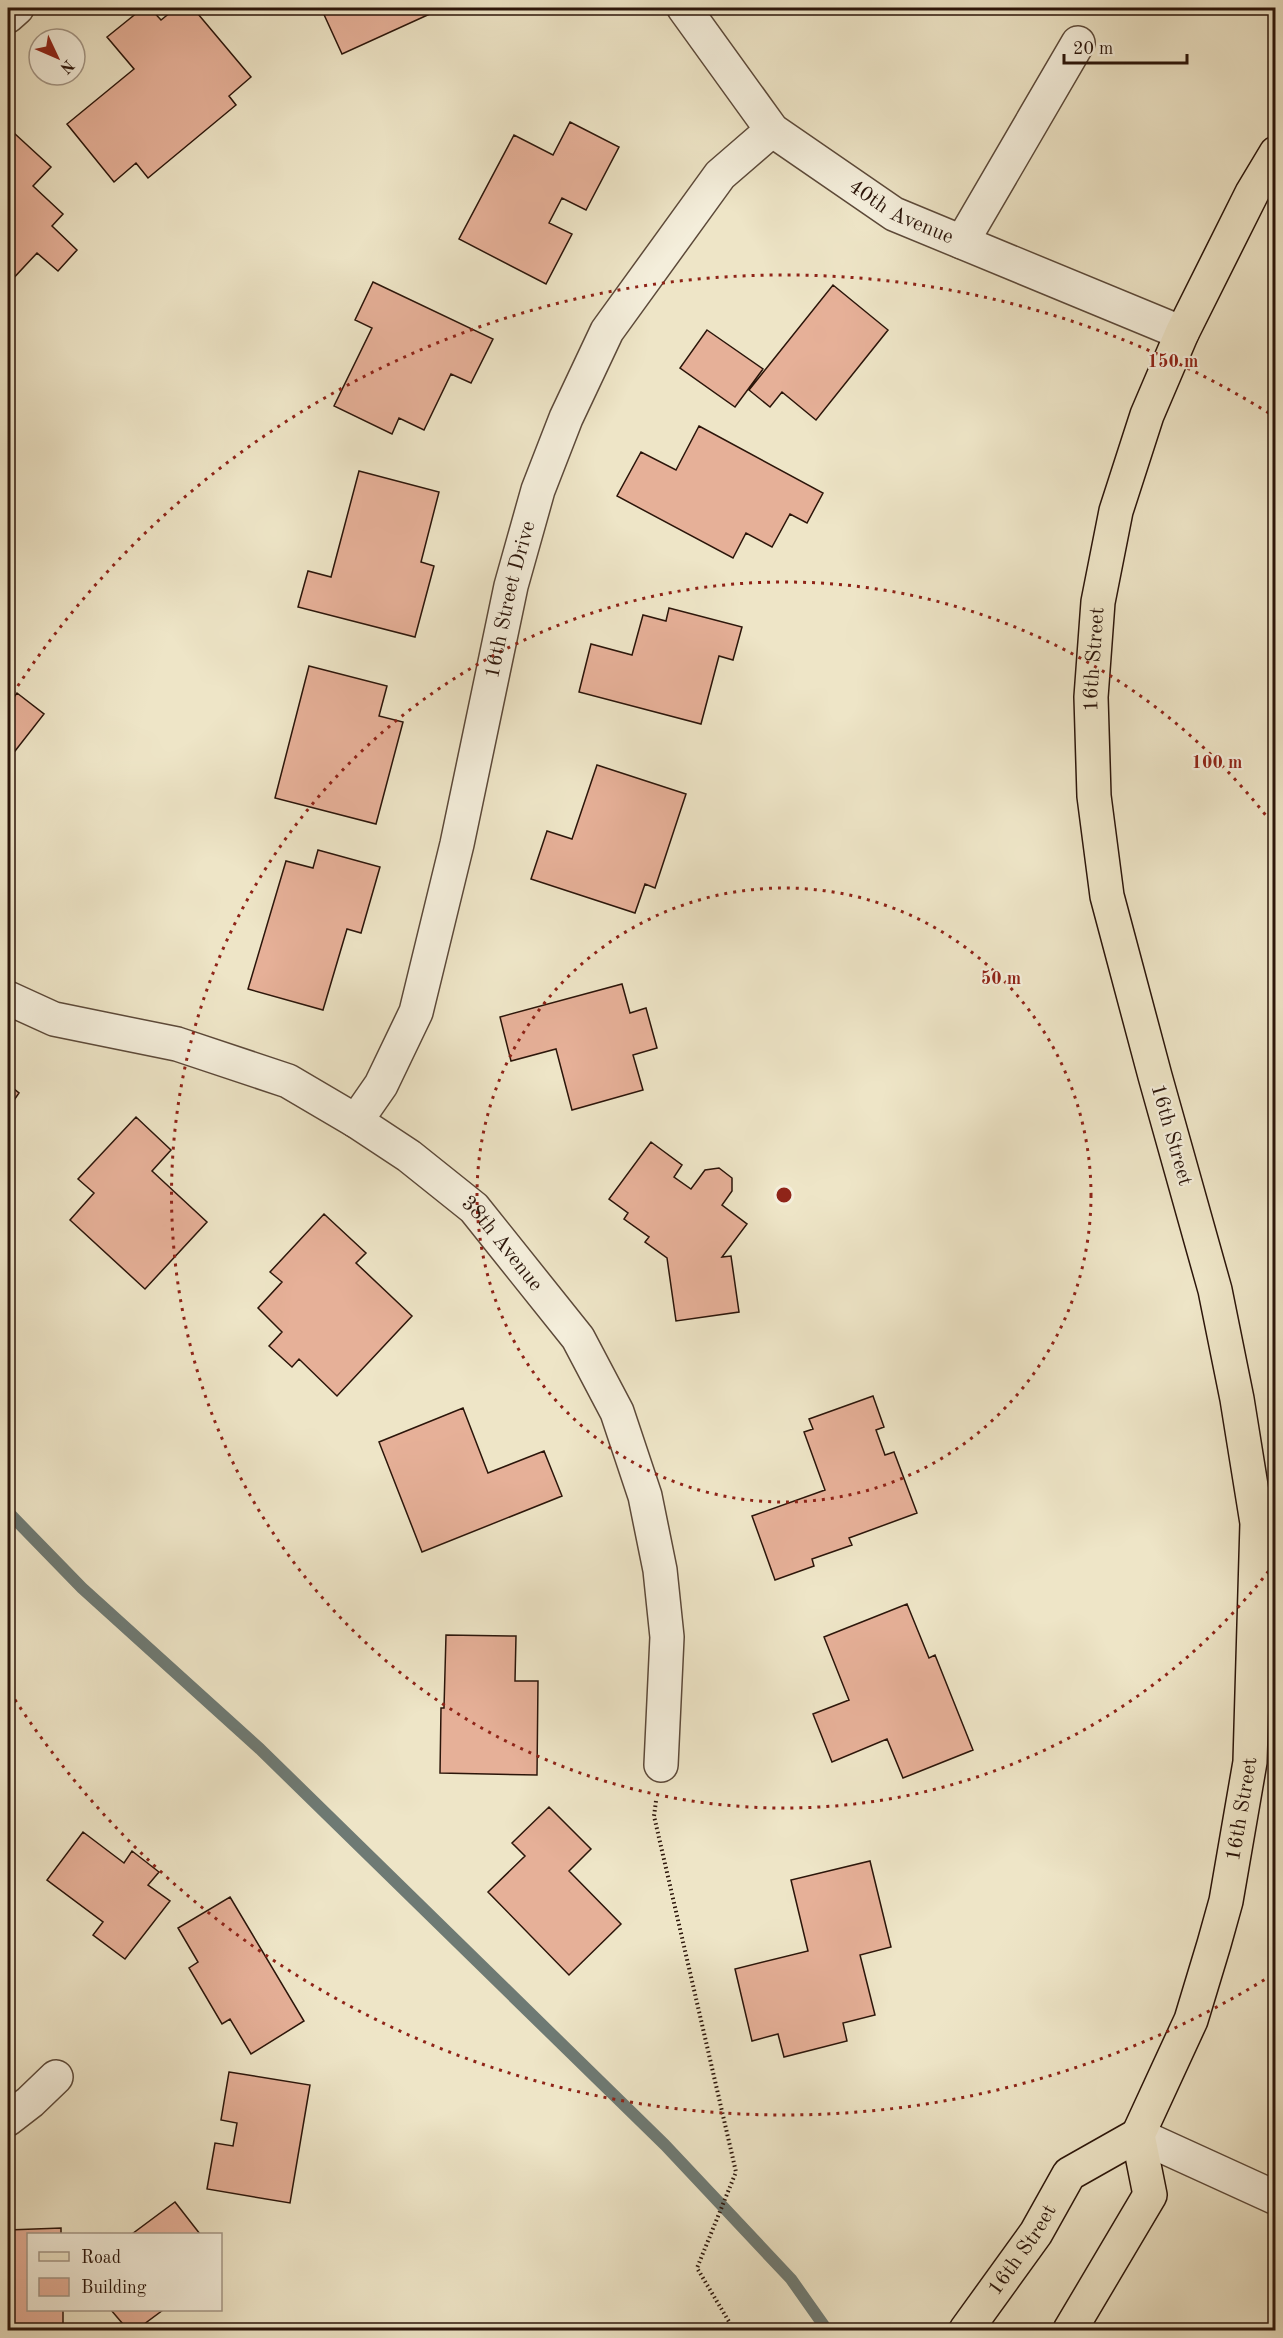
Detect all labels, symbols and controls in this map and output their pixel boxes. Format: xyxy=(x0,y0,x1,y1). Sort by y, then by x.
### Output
north arrow xyxy=(27,27,87,87)
scale bar xyxy=(1064,27,1187,65)
text: 20 m xyxy=(1073,40,1113,58)
text: N xyxy=(56,56,76,77)
street label: 40th Avenue xyxy=(845,176,957,248)
text: 150 m xyxy=(1148,353,1198,371)
street label: 16th Street Drive xyxy=(481,518,539,680)
street label: 16th Street xyxy=(1080,606,1108,712)
text: 100 m xyxy=(1192,754,1242,772)
text: 50 m xyxy=(981,970,1021,988)
street label: 16th Street xyxy=(1146,1082,1196,1188)
centre of rings xyxy=(774,1185,794,1205)
street label: 38th Avenue xyxy=(458,1192,547,1295)
street label: 16th Street xyxy=(1223,1757,1261,1863)
street label: 16th Street xyxy=(984,2201,1060,2299)
legend xyxy=(27,2233,222,2311)
text: Road xyxy=(81,2249,121,2267)
text: Building xyxy=(81,2279,147,2297)

